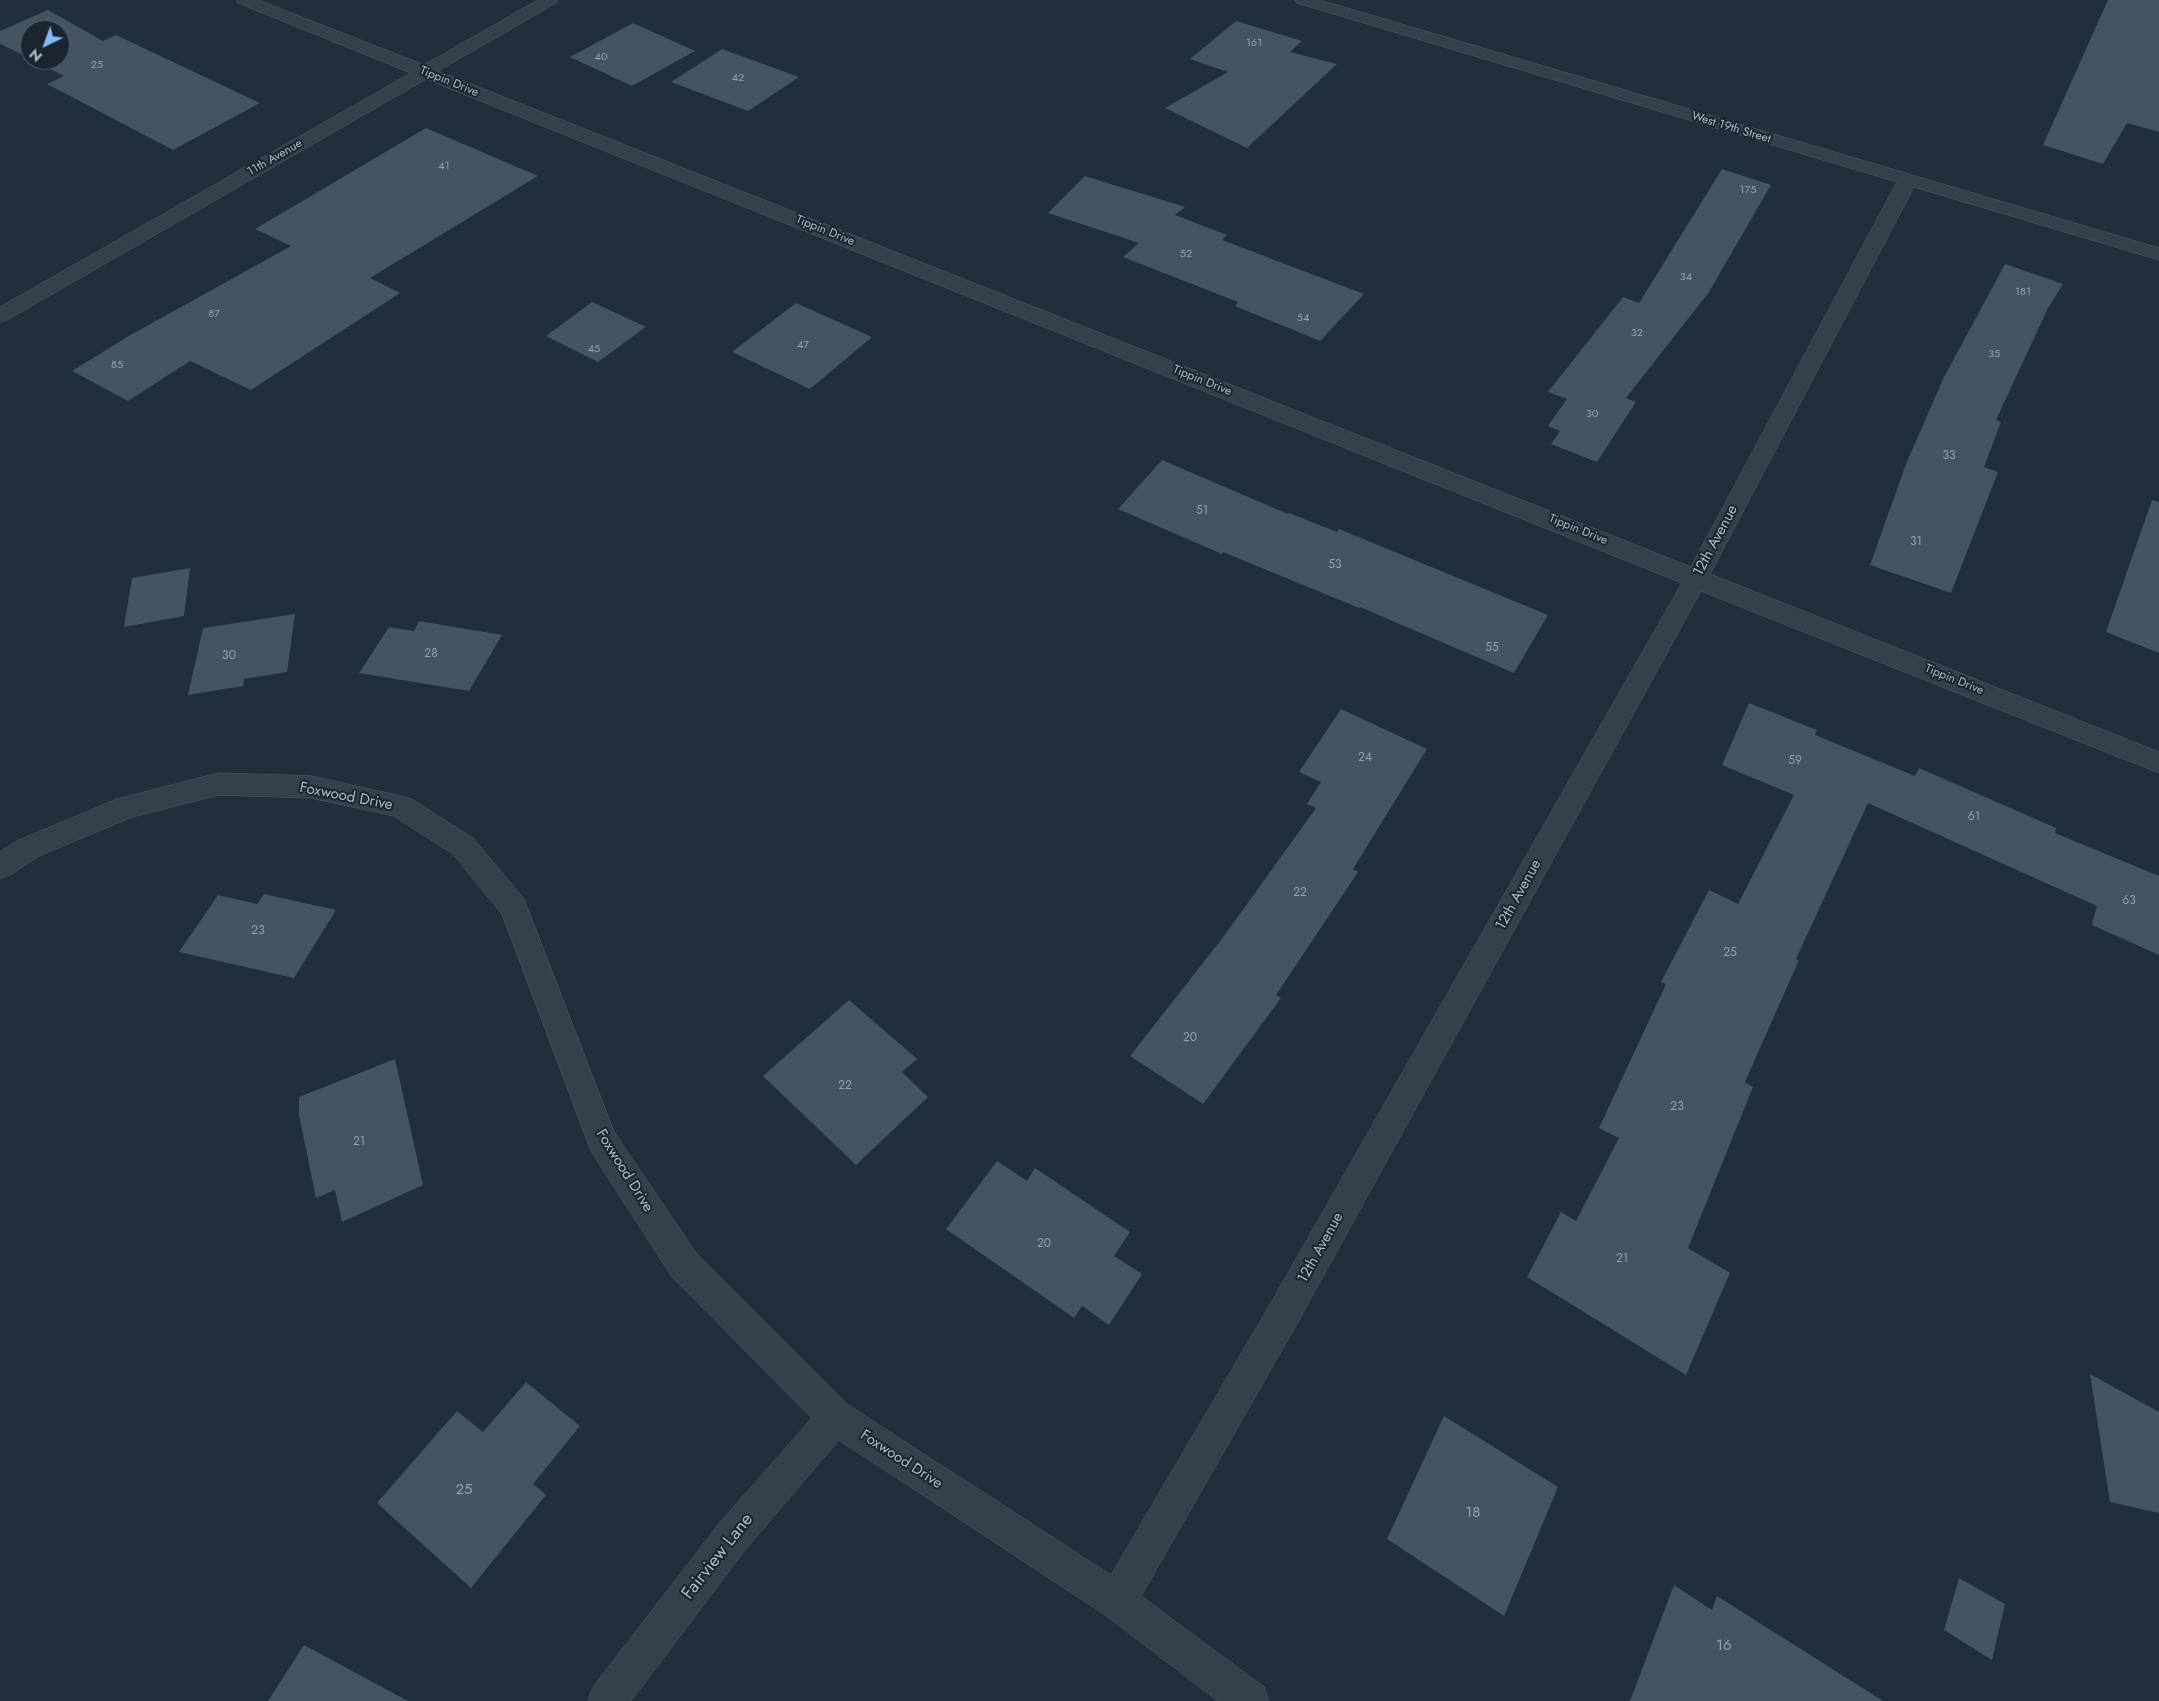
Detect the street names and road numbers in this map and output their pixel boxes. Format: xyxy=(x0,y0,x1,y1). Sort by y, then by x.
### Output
street label: Tippin Drive xyxy=(418,64,480,100)
street label: West 19th Street xyxy=(1690,109,1772,147)
street label: 11th Avenue xyxy=(245,137,305,179)
street label: Tippin Drive xyxy=(794,213,856,249)
street label: Tippin Drive xyxy=(1171,363,1233,399)
street label: 12th Avenue xyxy=(1690,502,1742,580)
street label: Tippin Drive xyxy=(1547,512,1609,548)
street label: Tippin Drive xyxy=(1923,662,1985,698)
street label: Foxwood Drive xyxy=(298,779,394,815)
street label: 12th Avenue xyxy=(1492,857,1546,933)
street label: Foxwood Drive xyxy=(591,1126,657,1216)
street label: 12th Avenue xyxy=(1294,1210,1348,1286)
street label: Foxwood Drive xyxy=(857,1427,945,1493)
street label: Fairview Lane xyxy=(678,1510,758,1604)

